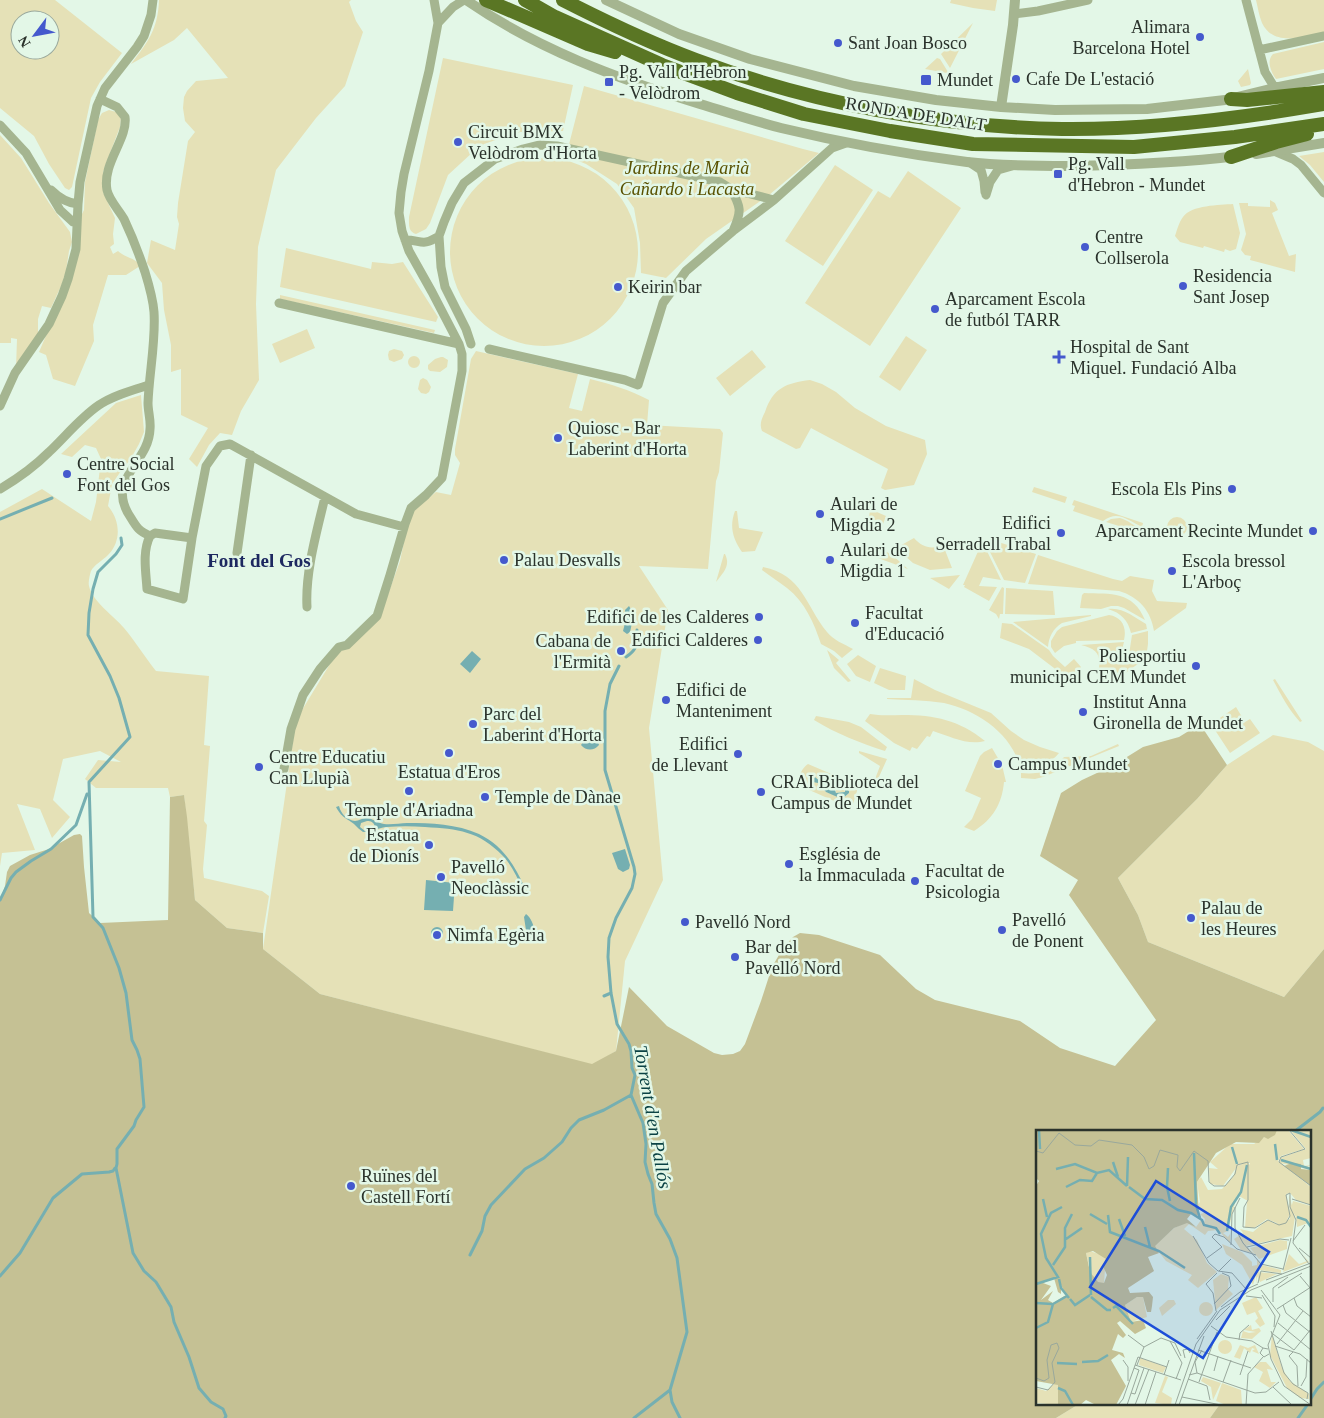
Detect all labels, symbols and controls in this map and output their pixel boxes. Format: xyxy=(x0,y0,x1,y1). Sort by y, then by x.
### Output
north arrow xyxy=(10,10,60,60)
place label: Alimara Barcelona Hotel xyxy=(1073,17,1190,58)
marker: Alimara Barcelona Hotel xyxy=(1194,31,1206,43)
text: N xyxy=(15,33,33,50)
place label: Sant Joan Bosco xyxy=(848,33,967,53)
marker: Sant Joan Bosco xyxy=(832,37,844,49)
place label: Pg. Vall d'Hebron - Velòdrom xyxy=(619,62,746,103)
place label: Cafe De L'estació xyxy=(1026,69,1154,89)
place label: Mundet xyxy=(937,70,993,90)
marker: Mundet xyxy=(919,73,933,87)
marker: Cafe De L'estació xyxy=(1010,73,1022,85)
marker: Pg. Vall d'Hebron - Velòdrom xyxy=(603,76,615,88)
street label: RONDA DE DALT xyxy=(844,93,988,135)
place label: Circuit BMX Velòdrom d'Horta xyxy=(468,122,597,163)
marker: Circuit BMX Velòdrom d'Horta xyxy=(452,136,464,148)
place label: Pg. Vall d'Hebron - Mundet xyxy=(1068,154,1205,195)
park label: Jardins de Marià Cañardo i Lacasta xyxy=(620,158,754,199)
marker: Pg. Vall d'Hebron - Mundet xyxy=(1052,168,1064,180)
place label: Centre Collserola xyxy=(1095,227,1169,268)
marker: Centre Collserola xyxy=(1079,241,1091,253)
place label: Residencia Sant Josep xyxy=(1193,266,1272,307)
place label: Keirin bar xyxy=(628,277,701,297)
marker: Residencia Sant Josep xyxy=(1177,280,1189,292)
marker: Keirin bar xyxy=(612,281,624,293)
place label: Aparcament Escola de futból TARR xyxy=(945,289,1085,330)
marker: Aparcament Escola de futból TARR xyxy=(929,303,941,315)
place label: Hospital de Sant Miquel. Fundació Alba xyxy=(1070,337,1236,378)
marker: Hospital de Sant Miquel. Fundació Alba xyxy=(1052,350,1066,364)
place label: Quiosc - Bar Laberint d'Horta xyxy=(568,418,687,459)
marker: Quiosc - Bar Laberint d'Horta xyxy=(552,432,564,444)
place label: Centre Social Font del Gos xyxy=(77,454,174,495)
marker: Centre Social Font del Gos xyxy=(61,468,73,480)
place label: Escola Els Pins xyxy=(1111,479,1222,499)
marker: Escola Els Pins xyxy=(1226,483,1238,495)
place label: Aulari de Migdia 2 xyxy=(830,494,897,535)
marker: Aulari de Migdia 2 xyxy=(814,508,826,520)
place label: Edifici Serradell Trabal xyxy=(936,513,1051,554)
place label: Aparcament Recinte Mundet xyxy=(1095,521,1303,541)
marker: Aparcament Recinte Mundet xyxy=(1307,525,1319,537)
marker: Edifici Serradell Trabal xyxy=(1055,527,1067,539)
place label: Aulari de Migdia 1 xyxy=(840,540,907,581)
district label: Font del Gos xyxy=(207,550,311,571)
place label: Palau Desvalls xyxy=(514,550,620,570)
place label: Escola bressol L'Arboç xyxy=(1182,551,1285,592)
marker: Palau Desvalls xyxy=(498,554,510,566)
marker: Aulari de Migdia 1 xyxy=(824,554,836,566)
marker: Escola bressol L'Arboç xyxy=(1166,565,1178,577)
place label: Facultat d'Educació xyxy=(865,603,944,644)
place label: Edifici de les Calderes xyxy=(587,607,749,627)
marker: Edifici de les Calderes xyxy=(753,611,765,623)
marker: Facultat d'Educació xyxy=(849,617,861,629)
place label: Edifici Calderes xyxy=(632,630,748,650)
place label: Cabana de l'Ermità xyxy=(536,631,611,672)
marker: Edifici Calderes xyxy=(752,634,764,646)
marker: Cabana de l'Ermità xyxy=(615,645,627,657)
place label: Poliesportiu municipal CEM Mundet xyxy=(1010,646,1186,687)
marker: Poliesportiu municipal CEM Mundet xyxy=(1190,660,1202,672)
place label: Edifici de Manteniment xyxy=(676,680,772,721)
place label: Institut Anna Gironella de Mundet xyxy=(1093,692,1243,733)
marker: Edifici de Manteniment xyxy=(660,694,672,706)
place label: Parc del Laberint d'Horta xyxy=(483,704,602,745)
marker: Institut Anna Gironella de Mundet xyxy=(1077,706,1089,718)
marker: Parc del Laberint d'Horta xyxy=(467,718,479,730)
place label: Edifici de Llevant xyxy=(652,734,728,775)
place label: Centre Educatiu Can Llupià xyxy=(269,747,385,788)
marker: Estatua d'Eros xyxy=(443,747,455,759)
marker: Edifici de Llevant xyxy=(732,748,744,760)
place label: Campus Mundet xyxy=(1008,754,1128,774)
marker: Campus Mundet xyxy=(992,758,1004,770)
marker: Centre Educatiu Can Llupià xyxy=(253,761,265,773)
place label: Estatua d'Eros xyxy=(398,762,500,782)
place label: CRAI Biblioteca del Campus de Mundet xyxy=(771,772,919,813)
marker: Temple d'Ariadna xyxy=(403,785,415,797)
marker: CRAI Biblioteca del Campus de Mundet xyxy=(755,786,767,798)
place label: Temple de Dànae xyxy=(495,787,621,807)
marker: Temple de Dànae xyxy=(479,791,491,803)
place label: Temple d'Ariadna xyxy=(345,800,473,820)
place label: Estatua de Dionís xyxy=(350,825,419,866)
marker: Estatua de Dionís xyxy=(423,839,435,851)
place label: Església de la Immaculada xyxy=(799,844,905,885)
place label: Pavelló Neoclàssic xyxy=(451,857,529,898)
marker: Església de la Immaculada xyxy=(783,858,795,870)
place label: Facultat de Psicologia xyxy=(925,861,1004,902)
marker: Pavelló Neoclàssic xyxy=(435,871,447,883)
marker: Facultat de Psicologia xyxy=(909,875,921,887)
place label: Palau de les Heures xyxy=(1201,898,1276,939)
place label: Pavelló de Ponent xyxy=(1012,910,1084,951)
place label: Pavelló Nord xyxy=(695,912,790,932)
marker: Palau de les Heures xyxy=(1185,912,1197,924)
marker: Pavelló Nord xyxy=(679,916,691,928)
marker: Pavelló de Ponent xyxy=(996,924,1008,936)
place label: Nimfa Egèria xyxy=(447,925,544,945)
marker: Nimfa Egèria xyxy=(431,929,443,941)
place label: Bar del Pavelló Nord xyxy=(745,937,840,978)
marker: Bar del Pavelló Nord xyxy=(729,951,741,963)
water label: Torrent d'en Pallós xyxy=(630,1044,676,1190)
inset map xyxy=(1036,1130,1312,1406)
place label: Ruïnes del Castell Fortí xyxy=(361,1166,451,1207)
marker: Ruïnes del Castell Fortí xyxy=(345,1180,357,1192)

